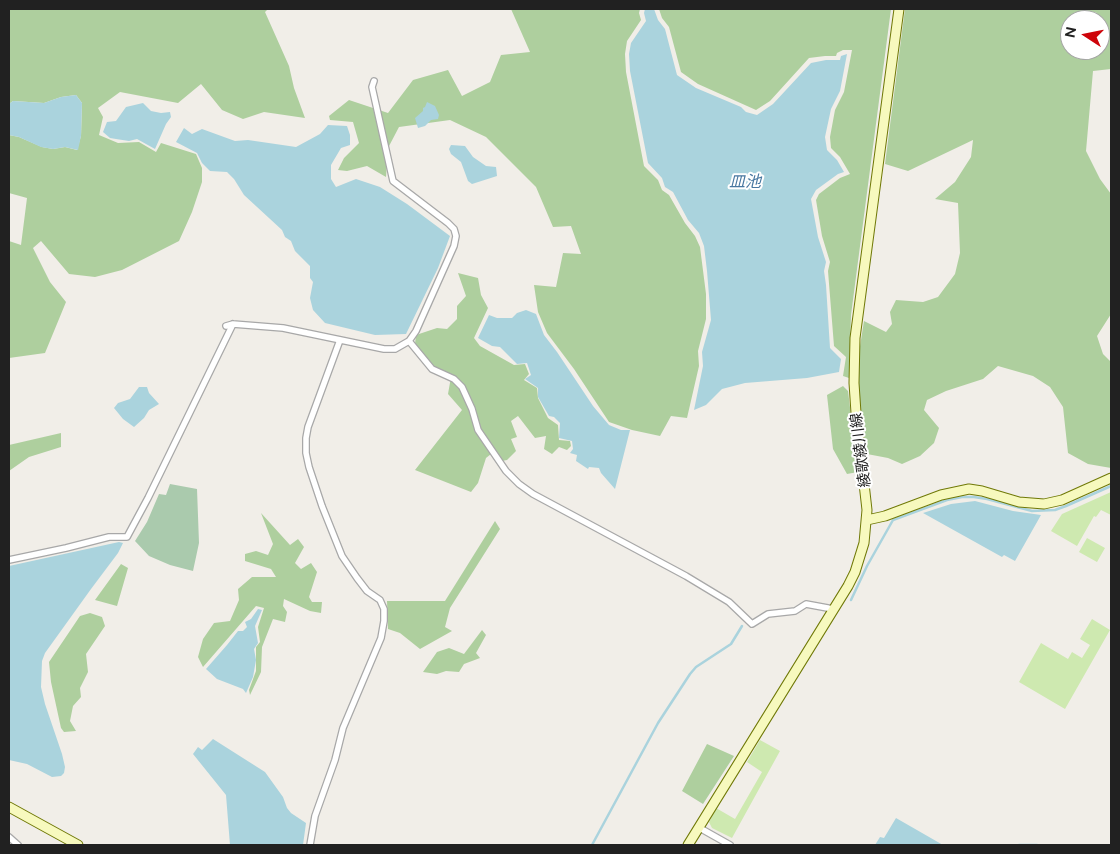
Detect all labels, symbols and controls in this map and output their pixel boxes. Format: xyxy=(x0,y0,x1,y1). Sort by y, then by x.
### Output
north arrow xyxy=(1060,10,1110,60)
text: N xyxy=(1061,25,1080,39)
water label: 皿池 xyxy=(729,172,761,192)
street label: 綾歌綾川線 xyxy=(847,412,875,488)

